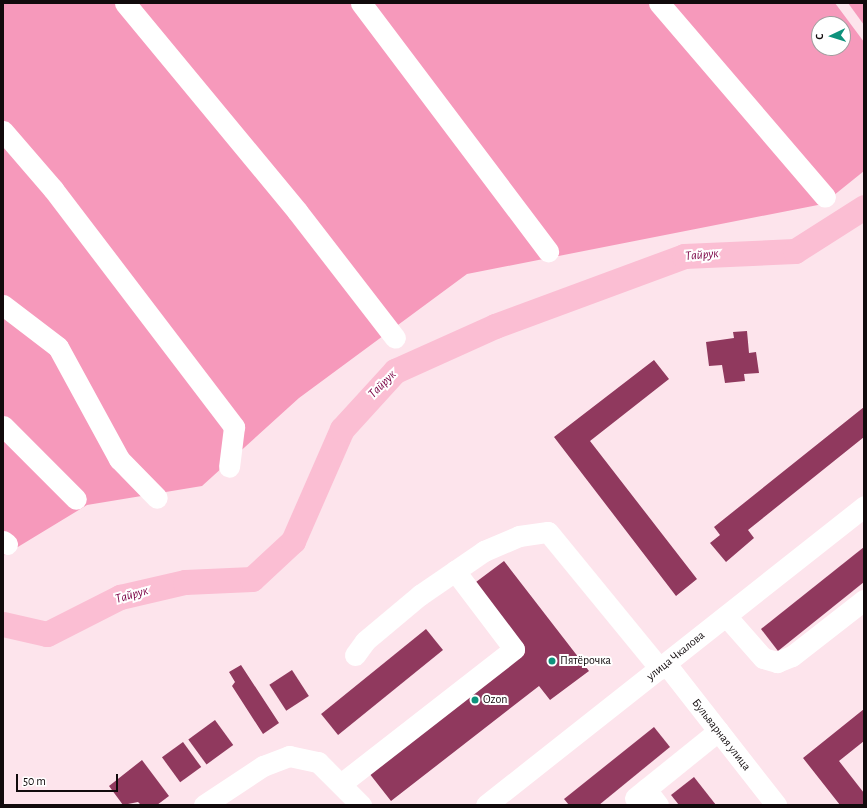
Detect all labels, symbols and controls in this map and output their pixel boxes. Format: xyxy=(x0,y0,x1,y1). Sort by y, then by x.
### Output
north arrow xyxy=(811,16,851,56)
text: С xyxy=(814,33,825,40)
water label: Тайрук xyxy=(685,247,719,265)
water label: Тайрук xyxy=(366,368,400,402)
water label: Тайрук xyxy=(114,584,150,608)
street label: улица Чкалова xyxy=(644,628,708,684)
place label: Пятёрочка xyxy=(560,654,611,668)
marker: Пятёрочка xyxy=(547,656,557,666)
place label: Ozon xyxy=(483,693,507,707)
marker: Ozon xyxy=(470,695,480,705)
street label: Бульварная улица xyxy=(689,696,753,774)
scale bar xyxy=(18,766,120,792)
text: 50 m xyxy=(23,775,46,787)

